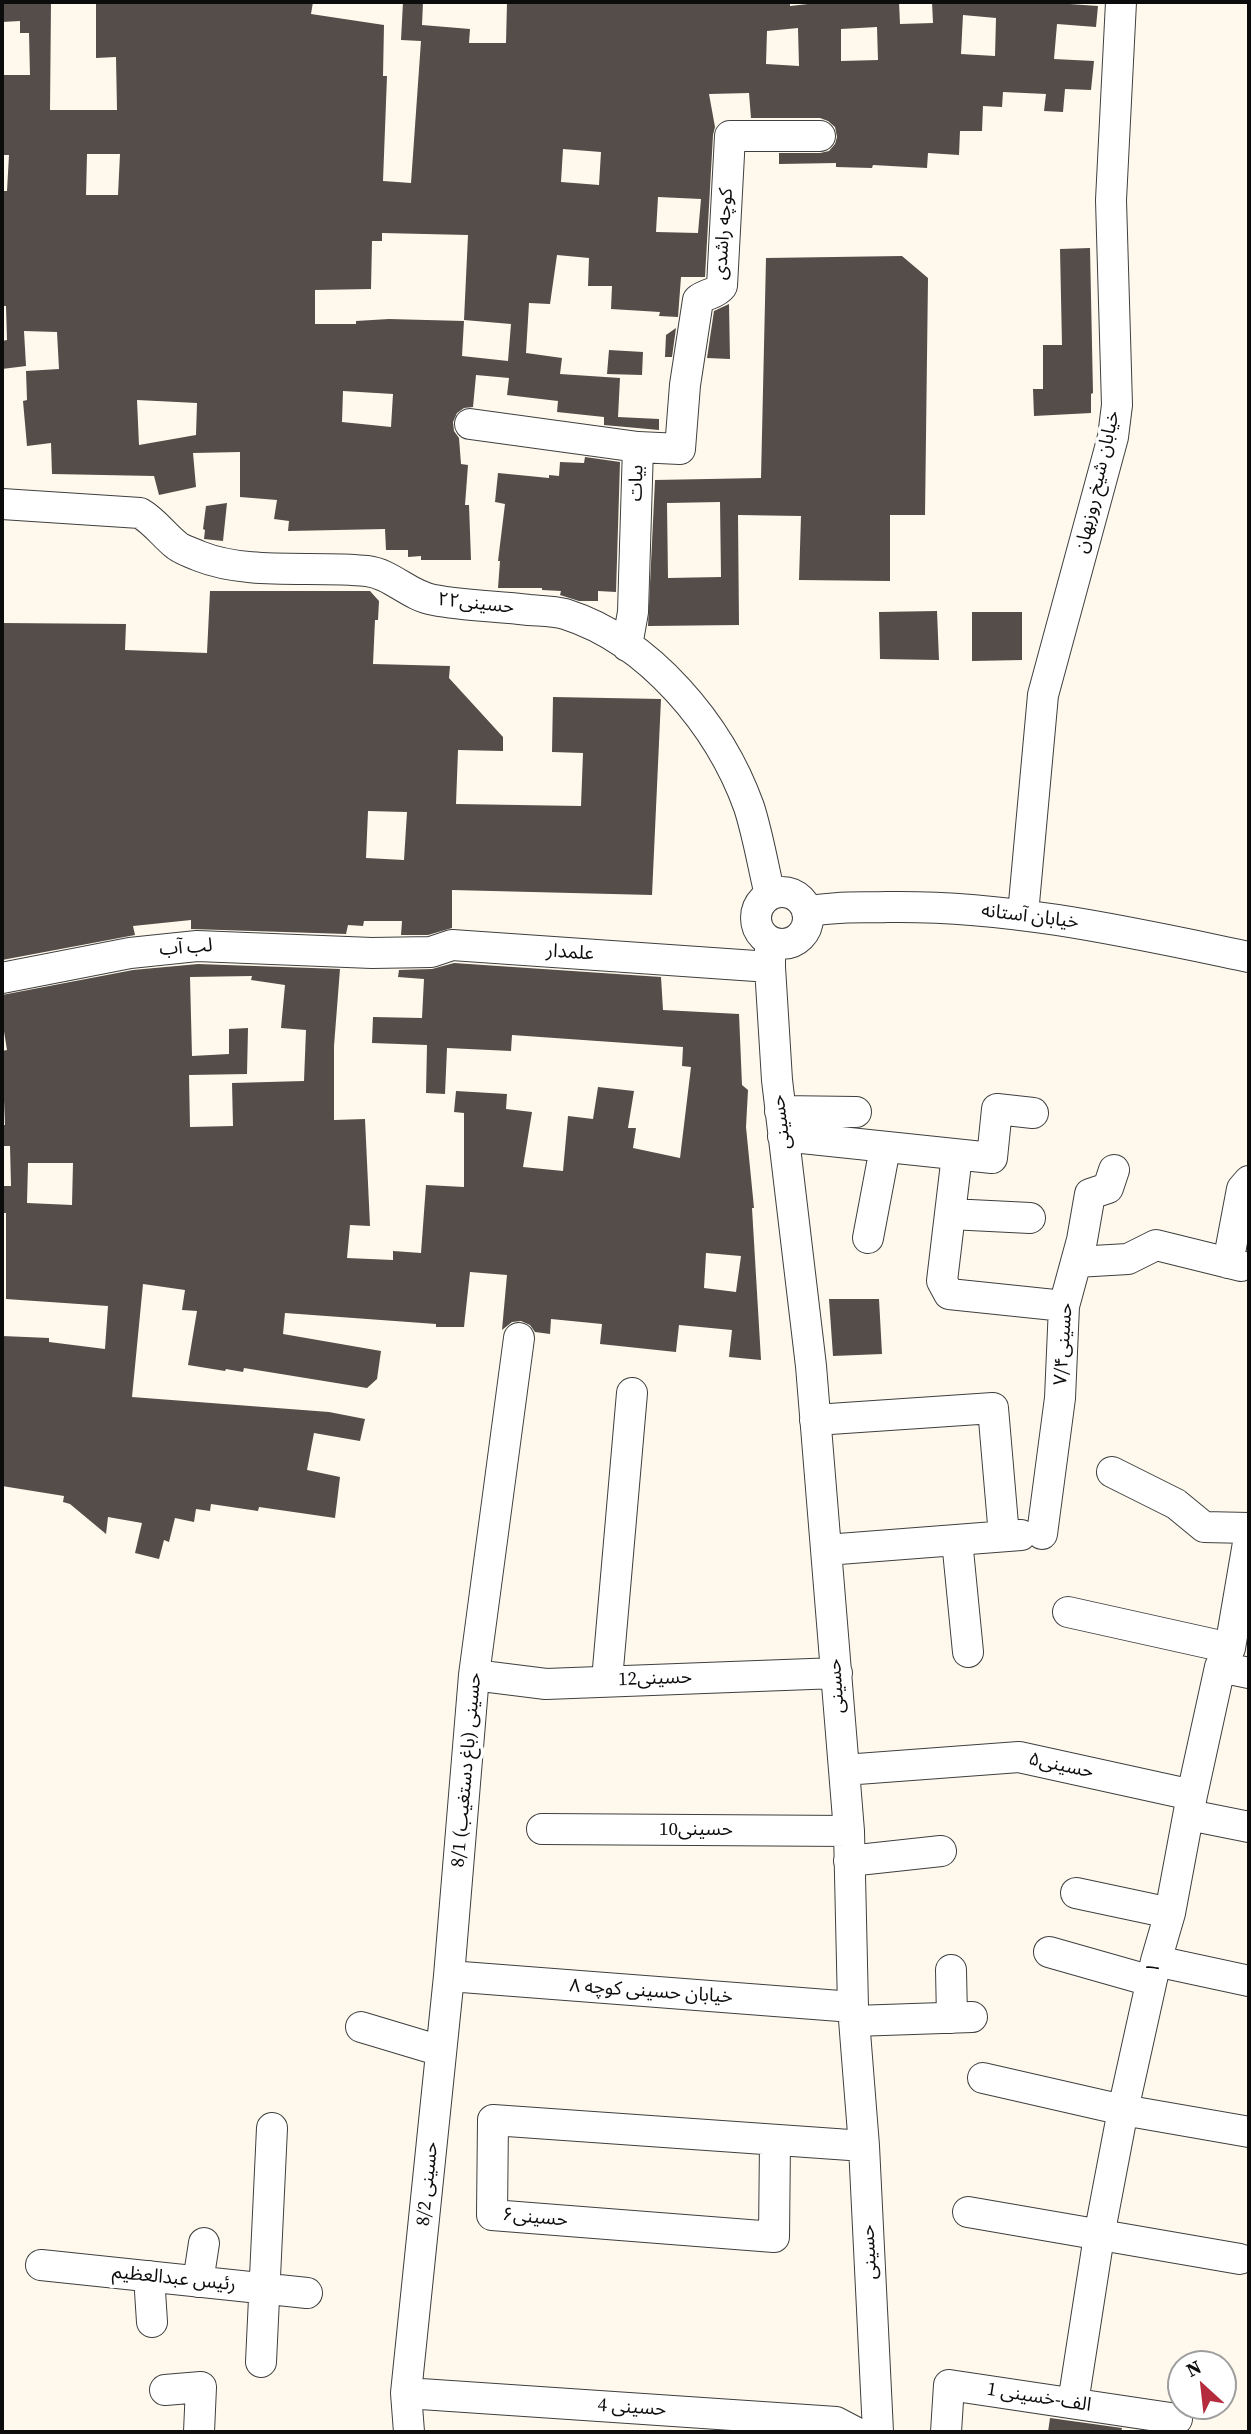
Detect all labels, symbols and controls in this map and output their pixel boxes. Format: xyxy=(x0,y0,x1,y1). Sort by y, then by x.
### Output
street label: کوچه راشدی xyxy=(709,187,739,281)
street label: خیابان شیخ روزبهان xyxy=(1070,408,1126,556)
street label: بیات xyxy=(625,464,649,502)
street label: حسینی۲۲ xyxy=(437,589,515,619)
street label: خیابان آستانه xyxy=(980,900,1080,934)
street label: لب آب xyxy=(159,935,213,961)
street label: علمدار xyxy=(545,940,595,966)
street label: حسینی xyxy=(767,1093,797,1151)
street label: حسینی۷/۴ xyxy=(1050,1302,1078,1386)
street label: حسینی xyxy=(824,1658,850,1714)
street label: حسینی12 xyxy=(618,1666,692,1692)
street label: 8/1 حسینی (باغ دستغیب) xyxy=(447,1672,487,1868)
street label: حسینی۵ xyxy=(1026,1748,1096,1784)
street label: حسینی10 xyxy=(659,1819,733,1841)
street label: ۱ xyxy=(1142,1960,1166,1976)
street label: خیابان حسینی کوچه ۸ xyxy=(569,1975,733,2009)
street label: 8/2 حسینی xyxy=(412,2141,444,2227)
street label: حسینی۶ xyxy=(501,2204,569,2232)
street label: حسینی xyxy=(857,2224,883,2280)
street label: رئیس عبدالعظیم xyxy=(111,2261,237,2297)
north arrow xyxy=(1167,2350,1237,2420)
text: N xyxy=(1181,2353,1205,2383)
street label: 1 الف-خسینی xyxy=(985,2379,1093,2417)
street label: حسینی 4 xyxy=(597,2394,667,2422)

